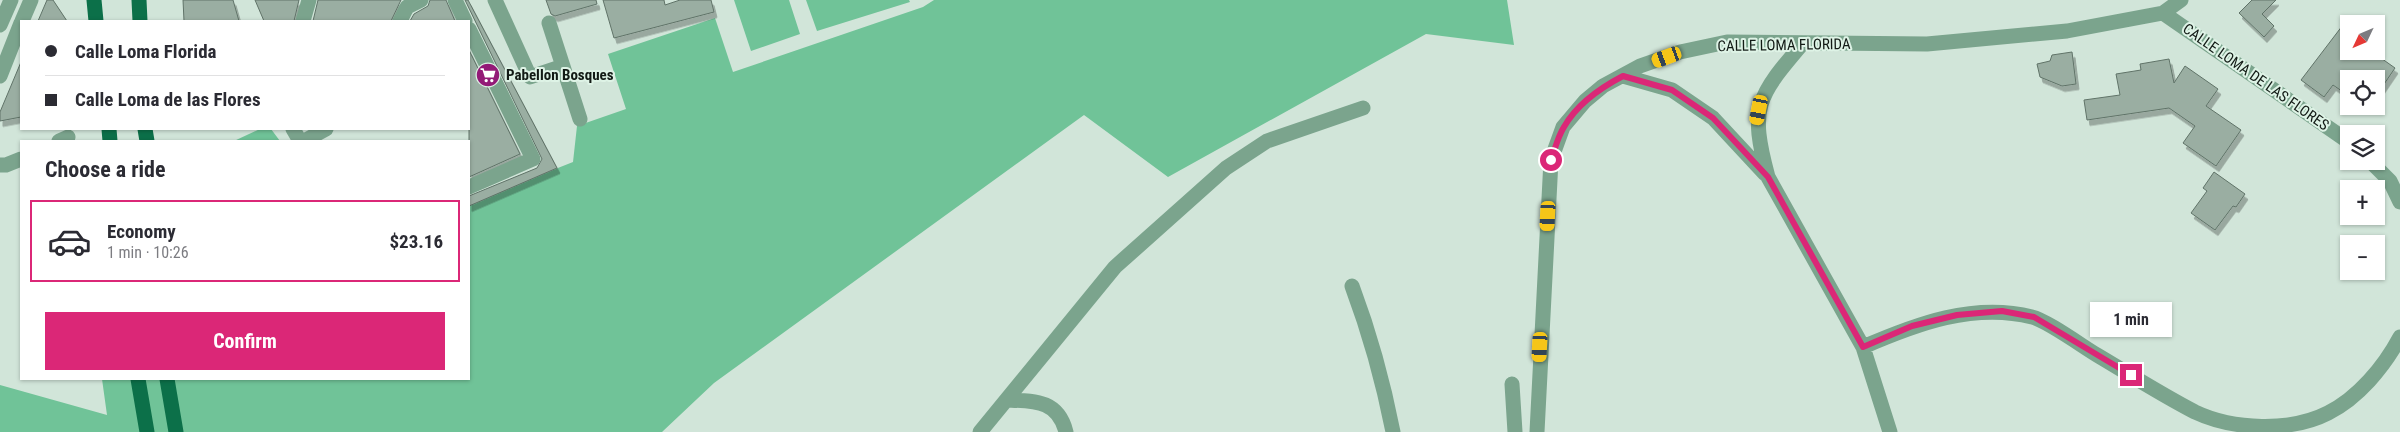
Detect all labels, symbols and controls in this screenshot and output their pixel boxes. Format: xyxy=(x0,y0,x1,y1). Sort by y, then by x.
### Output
north arrow xyxy=(2340,15,2385,60)
map controls xyxy=(2340,15,2385,280)
street label: CALLE LOMA DE LAS FLORES xyxy=(2179,20,2333,134)
street label: CALLE LOMA FLORIDA xyxy=(1717,35,1851,55)
text: Calle Loma Florida xyxy=(75,40,217,63)
car xyxy=(1650,45,1683,69)
supermarket icon: Pabellon Bosques xyxy=(475,62,501,88)
place label: Pabellon Bosques xyxy=(506,66,614,84)
button: locate xyxy=(2340,70,2385,115)
text: Calle Loma de las Flores xyxy=(75,88,261,111)
car xyxy=(1748,94,1769,126)
button: layers xyxy=(2340,125,2385,170)
route start xyxy=(1540,149,1562,171)
text: Choose a ride xyxy=(45,157,166,182)
button: + xyxy=(2340,180,2385,225)
car xyxy=(1539,201,1556,231)
icon: car xyxy=(47,219,92,264)
text: Economy xyxy=(107,220,176,243)
text: $23.16 xyxy=(389,230,443,253)
button: − xyxy=(2340,235,2385,280)
text: 1 min · 10:26 xyxy=(107,243,189,262)
callout: 1 min xyxy=(2090,302,2172,338)
text: 1 min xyxy=(2113,310,2149,329)
button: Confirm xyxy=(45,312,445,370)
car xyxy=(1531,332,1548,362)
route end xyxy=(2120,364,2142,386)

